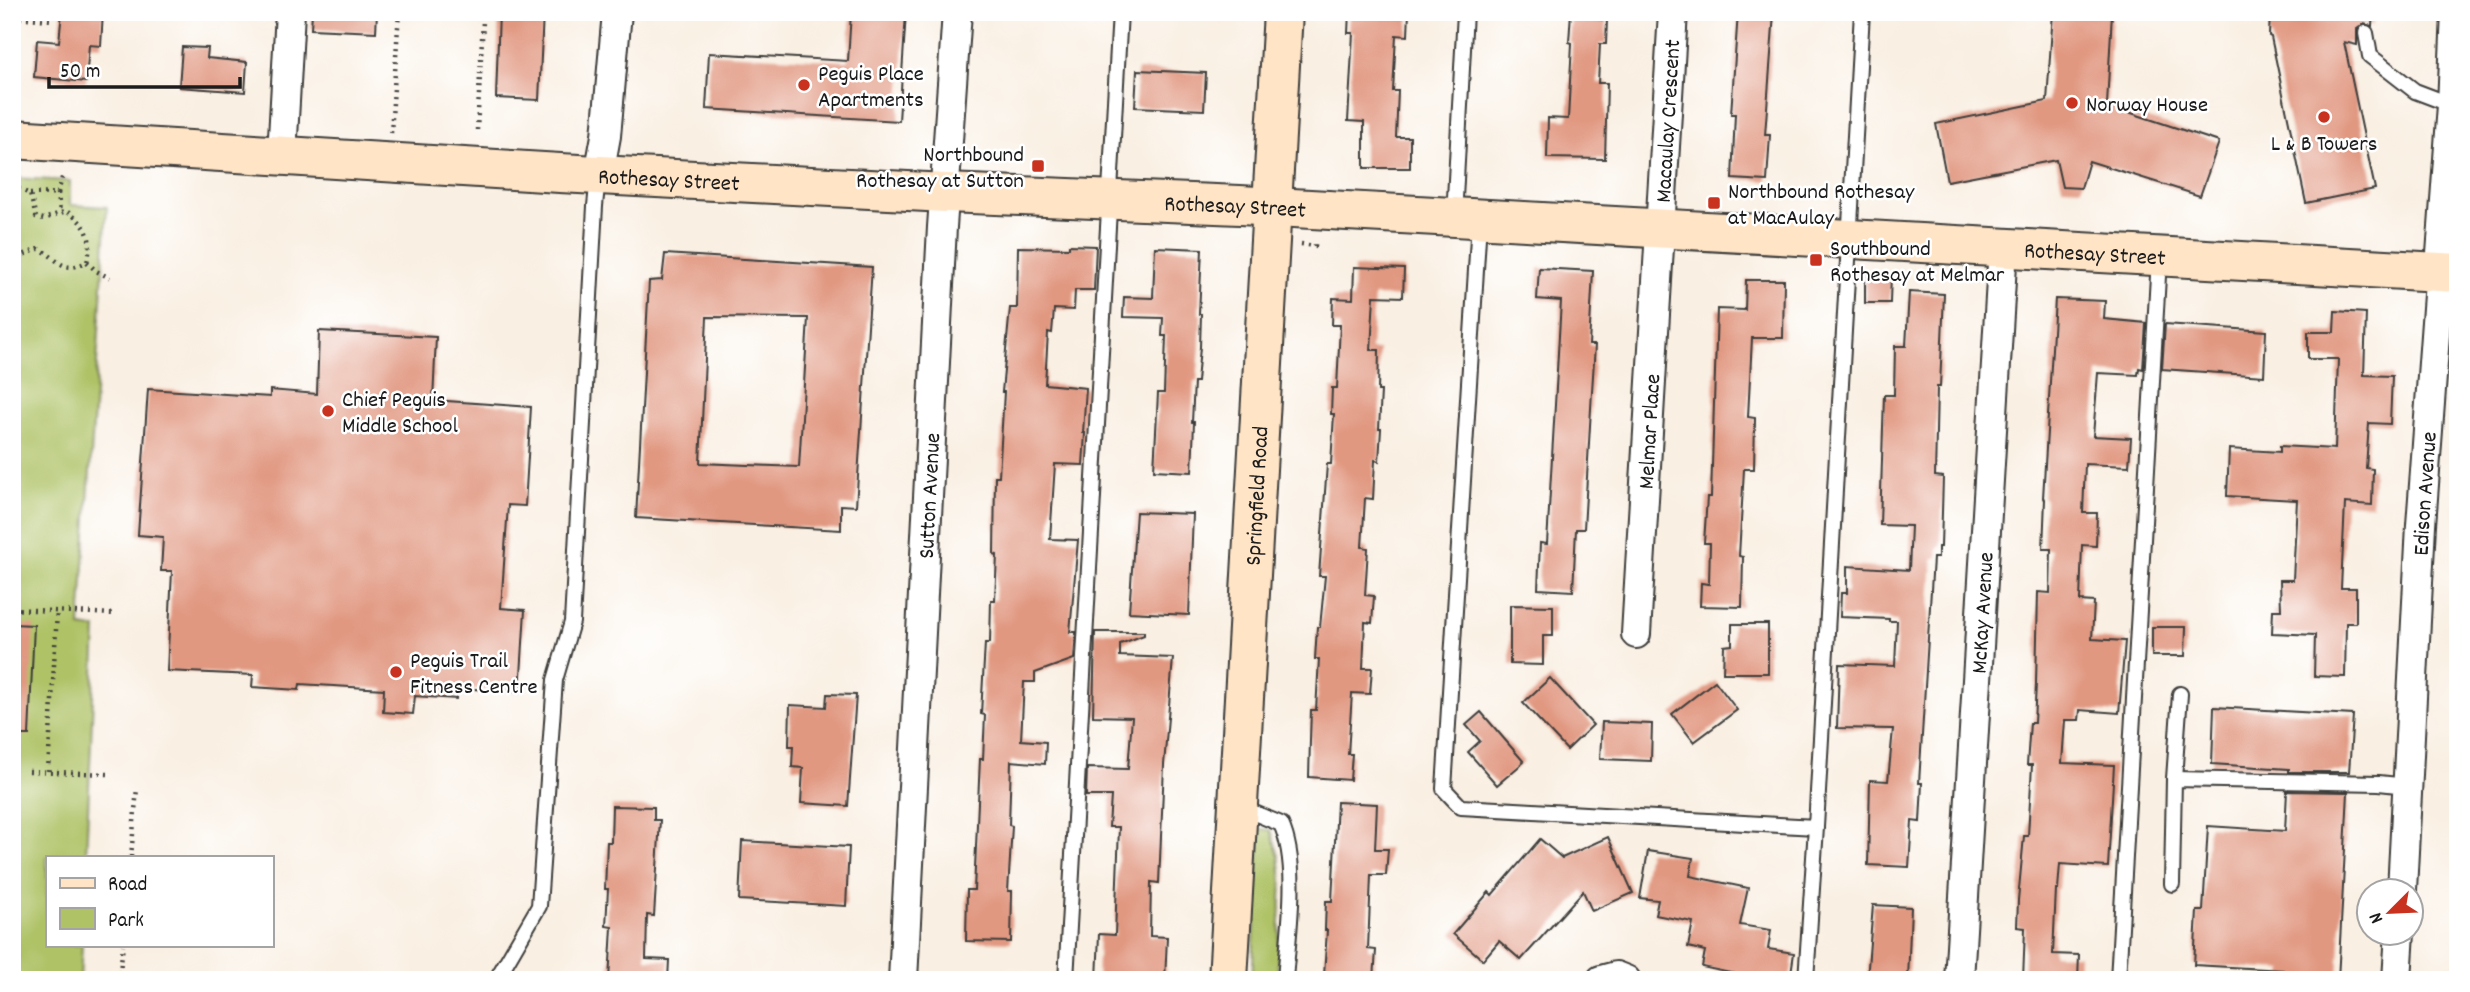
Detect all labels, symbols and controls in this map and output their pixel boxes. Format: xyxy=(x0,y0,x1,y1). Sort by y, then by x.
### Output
street label: Macaulay Crescent xyxy=(1649,39,1691,204)
scale bar xyxy=(49,46,240,90)
text: 50 m xyxy=(60,58,100,88)
place label: Peguis Place Apartments xyxy=(818,59,924,118)
marker: Peguis Place Apartments xyxy=(796,77,812,93)
place label: Norway House xyxy=(2086,90,2208,123)
marker: Norway House xyxy=(2064,95,2080,111)
marker: L & B Towers xyxy=(2316,109,2332,125)
place label: L & B Towers xyxy=(2271,129,2377,162)
place label: Northbound Rothesay at Sutton xyxy=(856,140,1024,199)
marker: Northbound Rothesay at Sutton xyxy=(1030,158,1046,174)
street label: Rothesay Street xyxy=(597,162,740,202)
place label: Northbound Rothesay at MacAulay xyxy=(1728,177,1915,236)
street label: Rothesay Street xyxy=(1164,189,1307,229)
marker: Northbound Rothesay at MacAulay xyxy=(1706,195,1722,211)
place label: Southbound Rothesay at Melmar xyxy=(1830,234,2005,293)
street label: Rothesay Street xyxy=(2023,236,2166,277)
marker: Southbound Rothesay at Melmar xyxy=(1808,252,1824,268)
street label: Melmar Place xyxy=(1632,373,1671,490)
place label: Chief Peguis Middle School xyxy=(342,385,459,444)
marker: Chief Peguis Middle School xyxy=(320,403,336,419)
street label: Springfield Road xyxy=(1239,425,1279,567)
street label: Edison Avenue xyxy=(2406,431,2448,557)
street label: Sutton Avenue xyxy=(912,432,951,560)
street label: McKay Avenue xyxy=(1964,551,2005,675)
place label: Peguis Trail Fitness Centre xyxy=(410,646,538,705)
marker: Peguis Trail Fitness Centre xyxy=(388,664,404,680)
legend xyxy=(46,856,273,946)
text: Road xyxy=(108,871,147,901)
north arrow xyxy=(2354,876,2424,946)
text: Park xyxy=(108,907,144,937)
text: N xyxy=(2363,908,2392,927)

